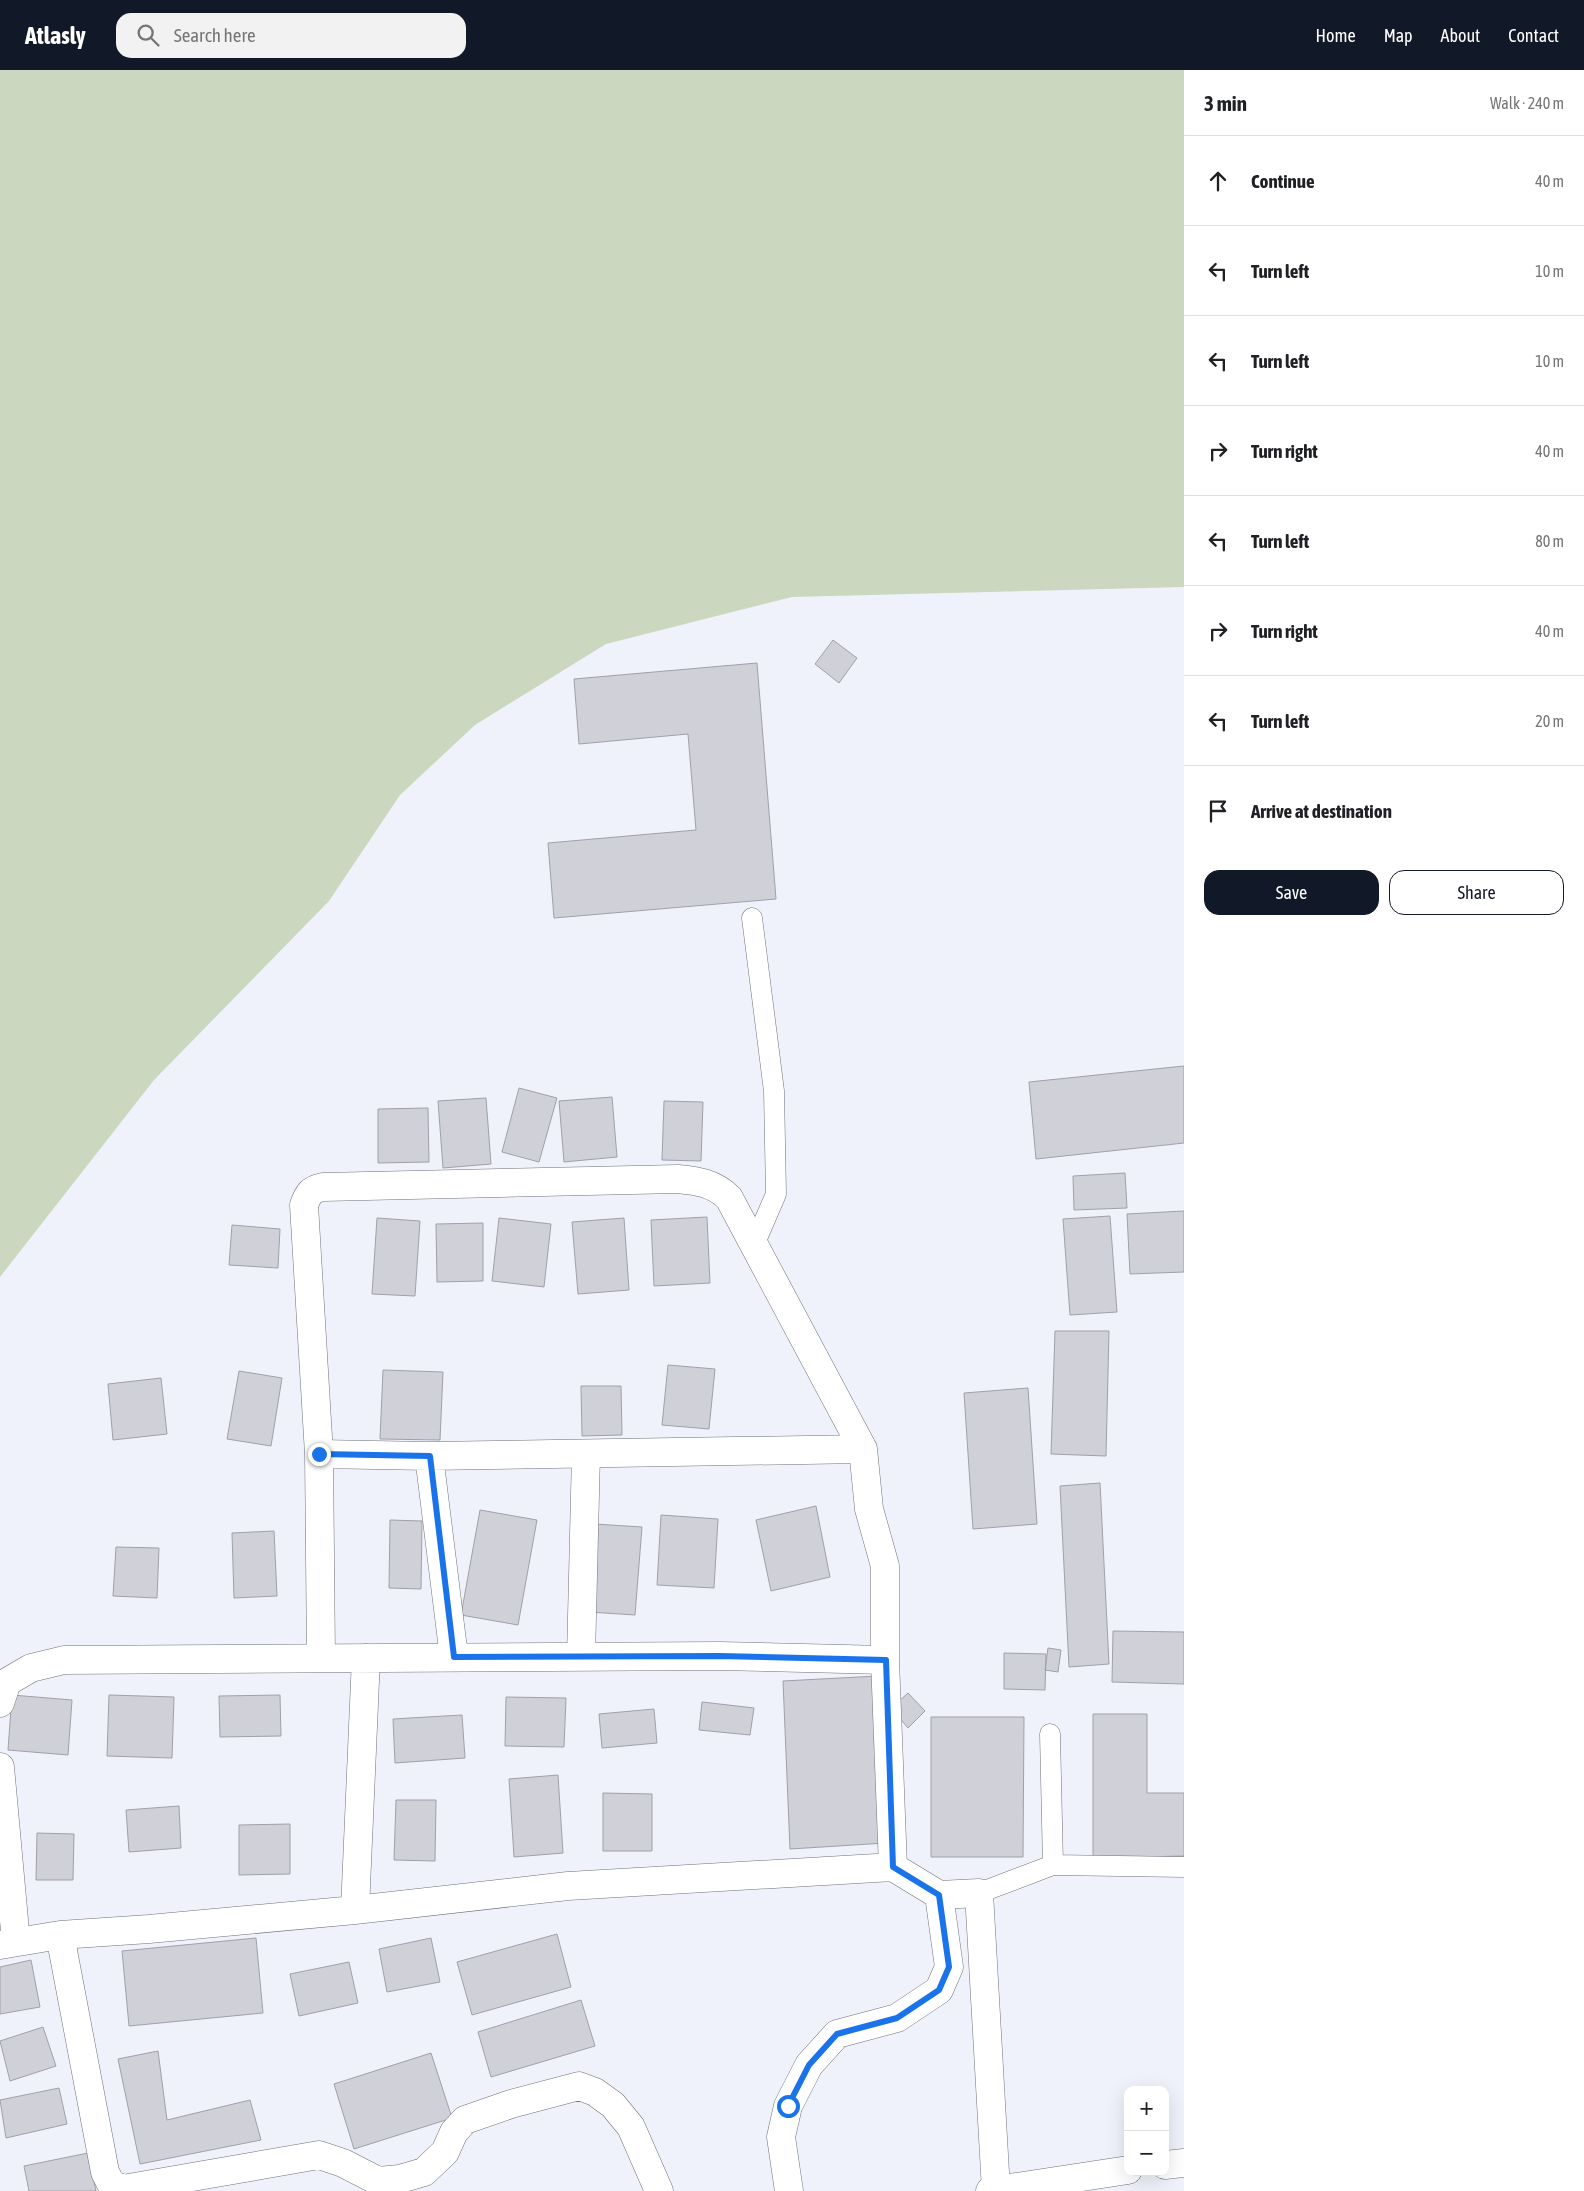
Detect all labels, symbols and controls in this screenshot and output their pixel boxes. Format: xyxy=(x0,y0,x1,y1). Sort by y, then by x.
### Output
search box xyxy=(116,13,466,58)
icon: search xyxy=(134,21,162,49)
text: Atlasly xyxy=(25,22,86,49)
text: Search here xyxy=(174,24,256,46)
text: Home xyxy=(1316,25,1356,46)
text: Map xyxy=(1384,25,1413,46)
text: About xyxy=(1441,25,1480,46)
text: Contact xyxy=(1508,25,1559,46)
text: 3 min xyxy=(1204,91,1247,115)
text: Walk · 240 m xyxy=(1490,94,1564,112)
icon: ahead xyxy=(1204,167,1232,195)
text: Continue xyxy=(1251,170,1315,192)
text: 40 m xyxy=(1535,172,1564,190)
icon: left xyxy=(1204,257,1232,285)
text: Turn left xyxy=(1251,260,1309,282)
text: 10 m xyxy=(1535,262,1564,280)
icon: left xyxy=(1204,347,1232,375)
text: Turn left xyxy=(1251,350,1309,372)
text: 10 m xyxy=(1535,352,1564,370)
icon: right xyxy=(1204,437,1232,465)
text: Turn right xyxy=(1251,440,1318,462)
text: 40 m xyxy=(1535,442,1564,460)
icon: left xyxy=(1204,527,1232,555)
text: Turn left xyxy=(1251,530,1309,552)
text: 80 m xyxy=(1535,532,1564,550)
icon: right xyxy=(1204,617,1232,645)
text: Turn right xyxy=(1251,620,1318,642)
text: 40 m xyxy=(1535,622,1564,640)
icon: left xyxy=(1204,707,1232,735)
text: Turn left xyxy=(1251,710,1309,732)
text: 20 m xyxy=(1535,712,1564,730)
icon: arrive xyxy=(1204,797,1232,825)
text: Arrive at destination xyxy=(1251,800,1392,822)
button: Save xyxy=(1204,870,1379,915)
button: Share xyxy=(1389,870,1564,915)
route end xyxy=(308,1443,331,1466)
map controls xyxy=(1124,2086,1169,2176)
button: + xyxy=(1124,2086,1169,2131)
route start xyxy=(777,2095,800,2118)
button: − xyxy=(1124,2131,1169,2176)

